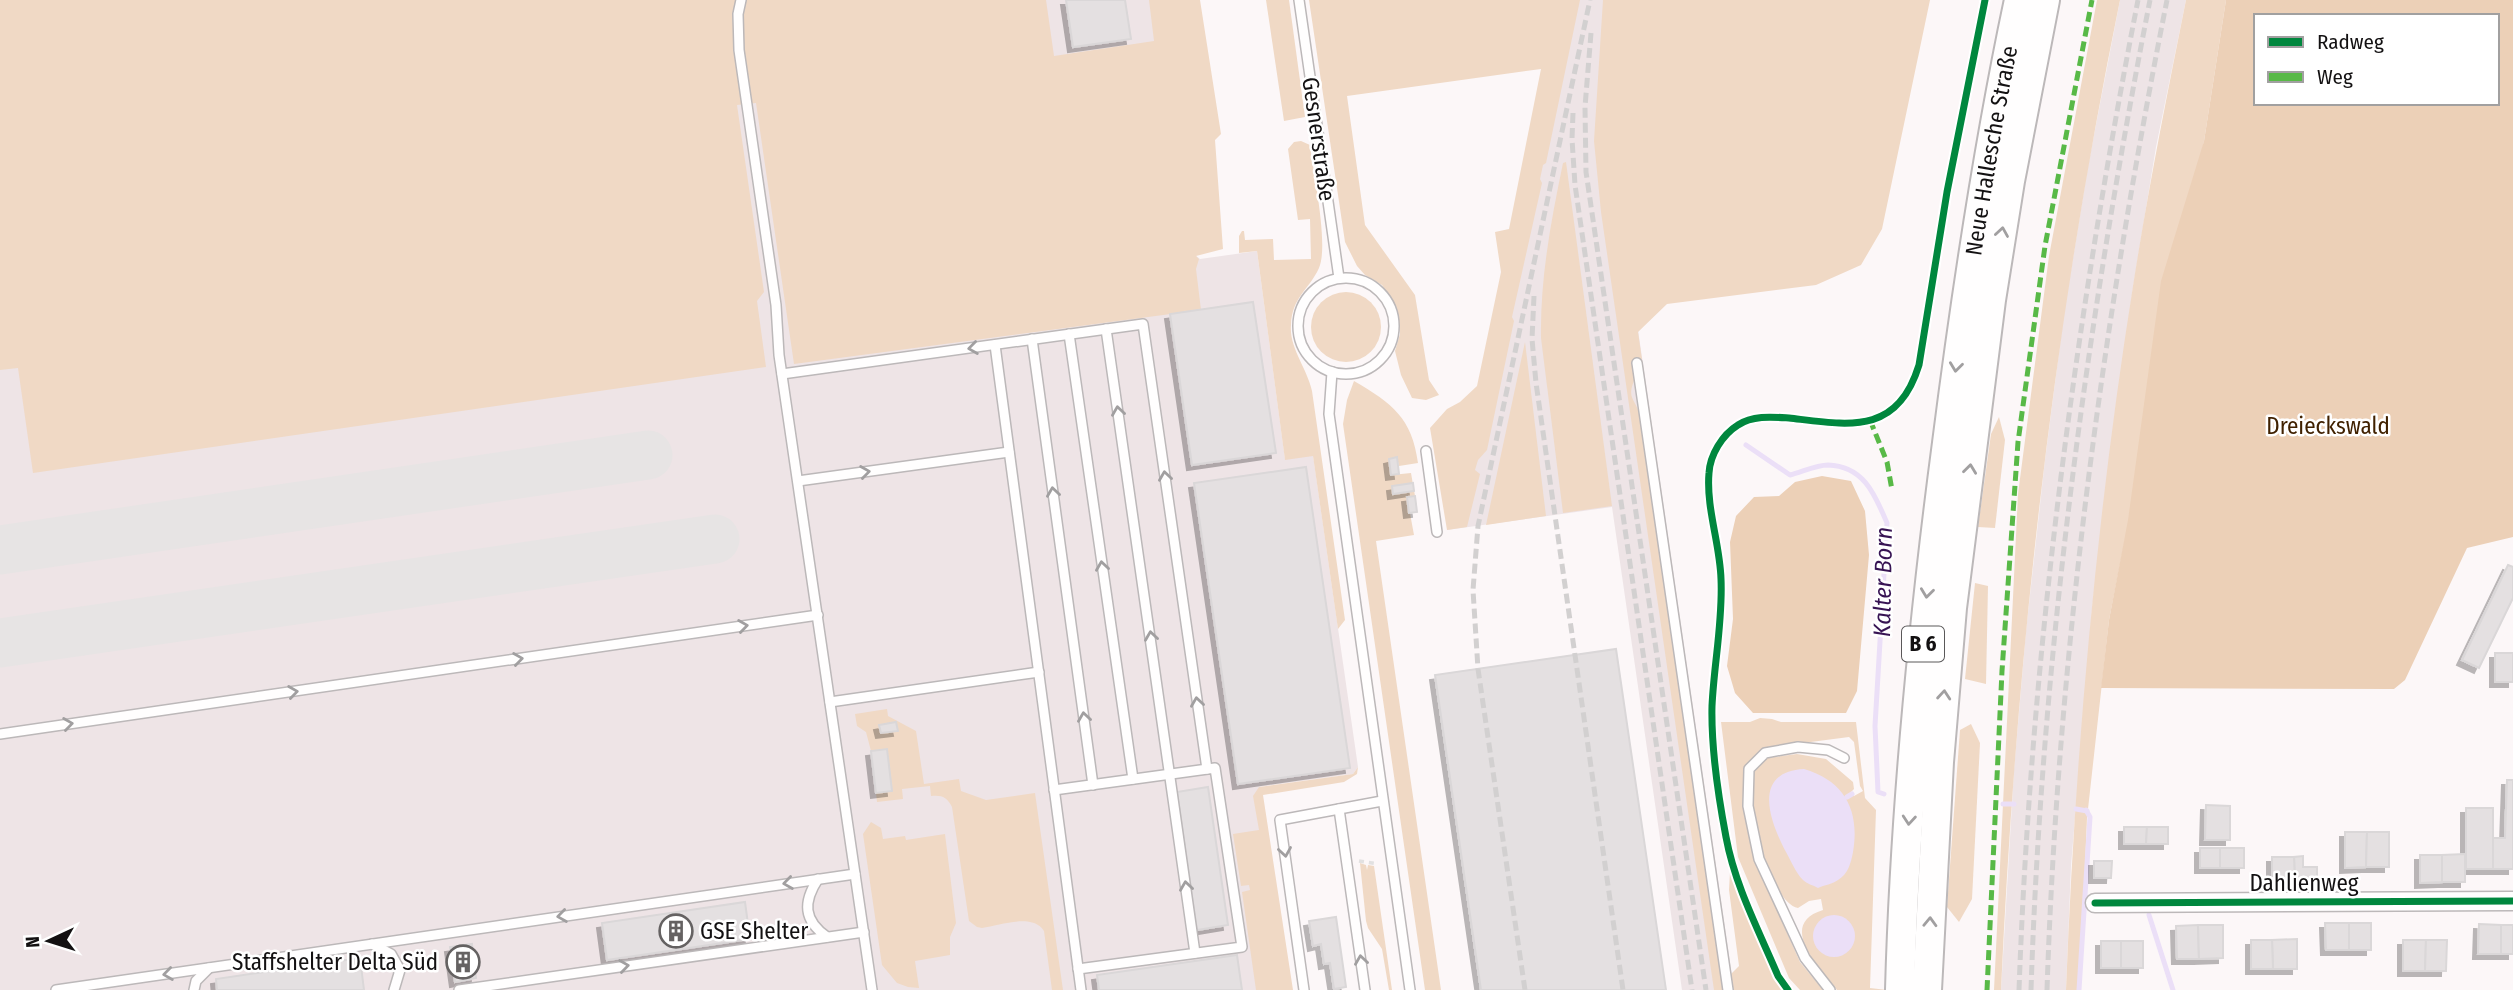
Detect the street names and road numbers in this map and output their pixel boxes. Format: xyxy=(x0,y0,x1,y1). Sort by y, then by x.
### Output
street label: Neue Hallesche Straße xyxy=(1959,43,2023,257)
street label: Gesnerstraße xyxy=(1296,75,1342,203)
road number: B 6 xyxy=(1902,626,1944,662)
street label: Dahlienweg xyxy=(2249,869,2359,897)

